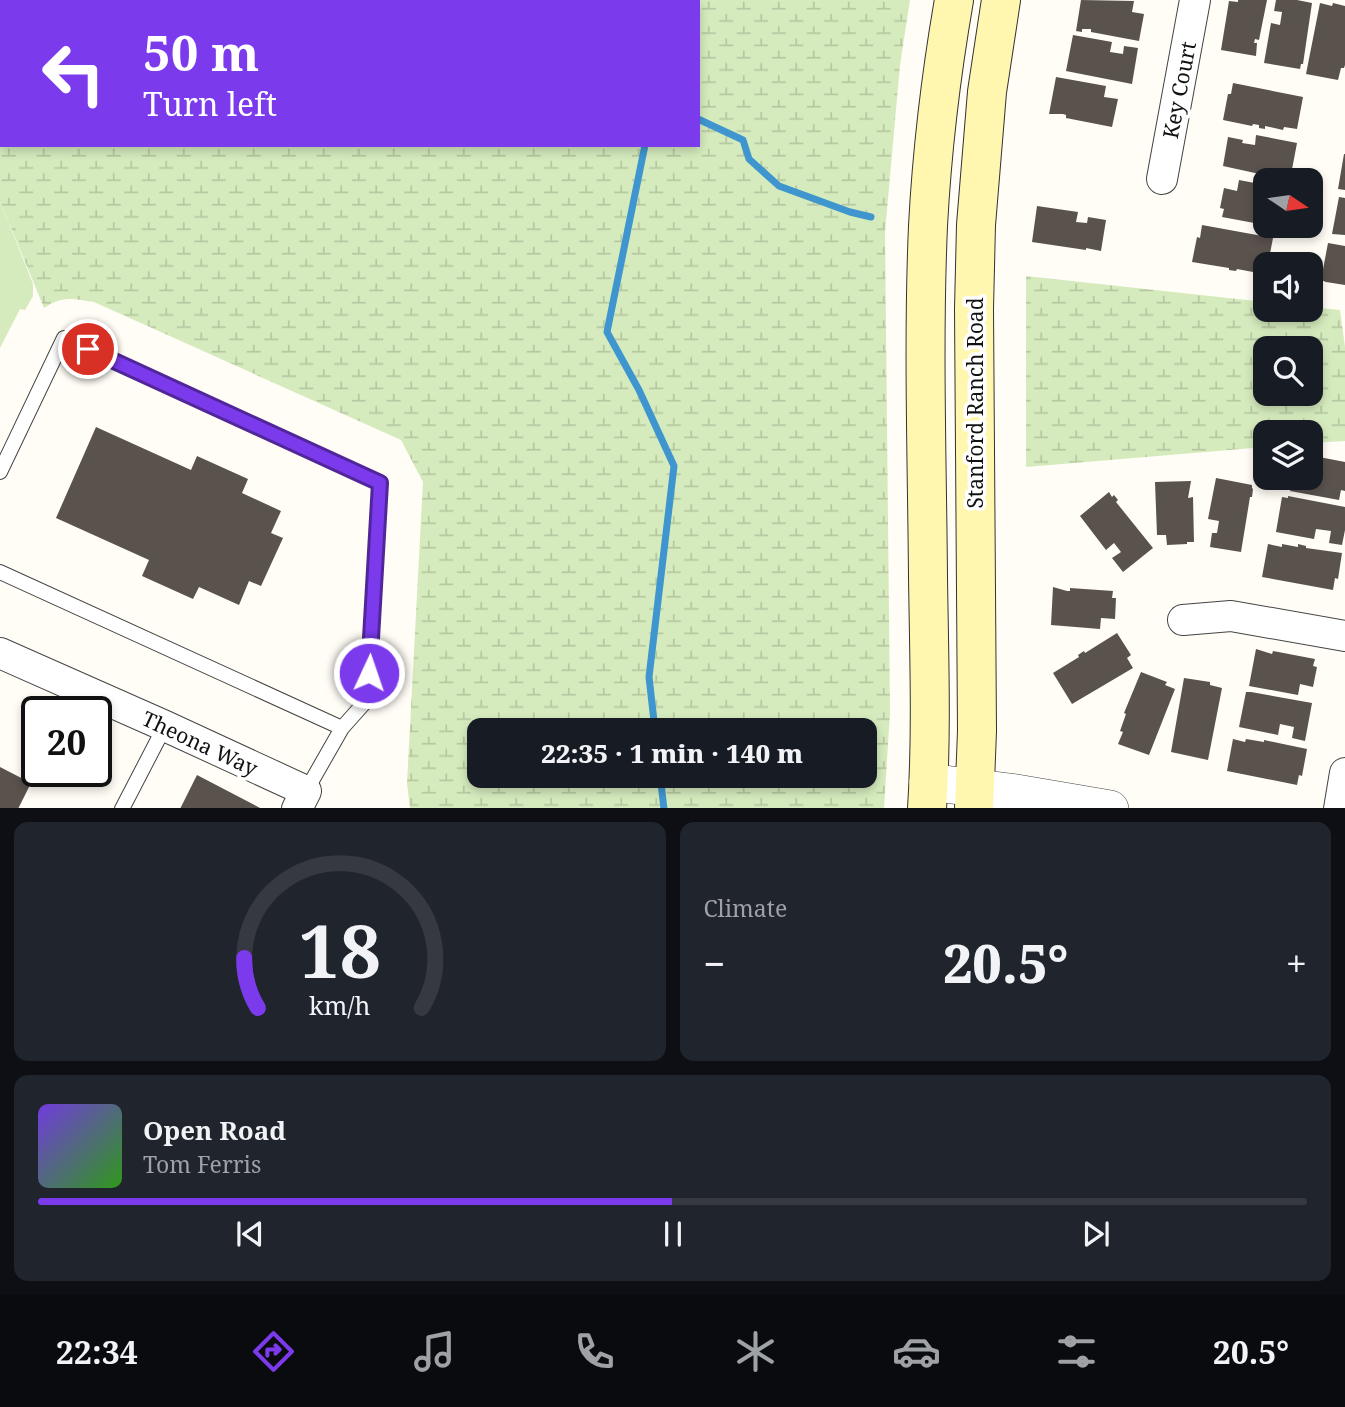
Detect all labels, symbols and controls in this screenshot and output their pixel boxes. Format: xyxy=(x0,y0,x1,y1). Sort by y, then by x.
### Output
text: 50 m xyxy=(143,19,259,85)
icon: left xyxy=(28,28,119,119)
street label: Key Court xyxy=(1156,39,1202,141)
text: Turn left xyxy=(143,82,277,125)
north arrow xyxy=(1253,168,1323,238)
map controls xyxy=(1253,168,1323,490)
button: sound xyxy=(1253,252,1323,322)
street label: Stanford Ranch Road xyxy=(961,297,989,509)
pin xyxy=(58,319,118,379)
icon: arrive xyxy=(69,330,107,368)
button: search xyxy=(1253,336,1323,406)
button: layers xyxy=(1253,420,1323,490)
position arrow xyxy=(332,636,406,710)
speed limit sign: 20 xyxy=(21,696,112,787)
street label: Theona Way xyxy=(138,704,262,782)
text: 22:35 · 1 min · 140 m xyxy=(541,735,803,771)
text: Climate xyxy=(704,892,787,924)
text: 18 xyxy=(299,900,381,999)
text: 20.5° xyxy=(943,927,1068,998)
text: − xyxy=(704,937,726,989)
text: + xyxy=(1286,937,1307,989)
text: km/h xyxy=(309,987,371,1021)
text: Open Road xyxy=(143,1112,286,1148)
text: Tom Ferris xyxy=(143,1148,261,1180)
icon: previous xyxy=(231,1215,269,1253)
icon: pause xyxy=(654,1215,692,1253)
icon: next xyxy=(1077,1215,1115,1253)
icon: directions xyxy=(249,1327,298,1376)
icon: music xyxy=(410,1327,459,1376)
icon: phone xyxy=(570,1327,619,1376)
icon: climate xyxy=(731,1327,780,1376)
icon: car xyxy=(892,1327,941,1376)
icon: filters xyxy=(1052,1327,1101,1376)
text: 22:34 xyxy=(56,1330,138,1373)
text: 20.5° xyxy=(1213,1330,1289,1373)

